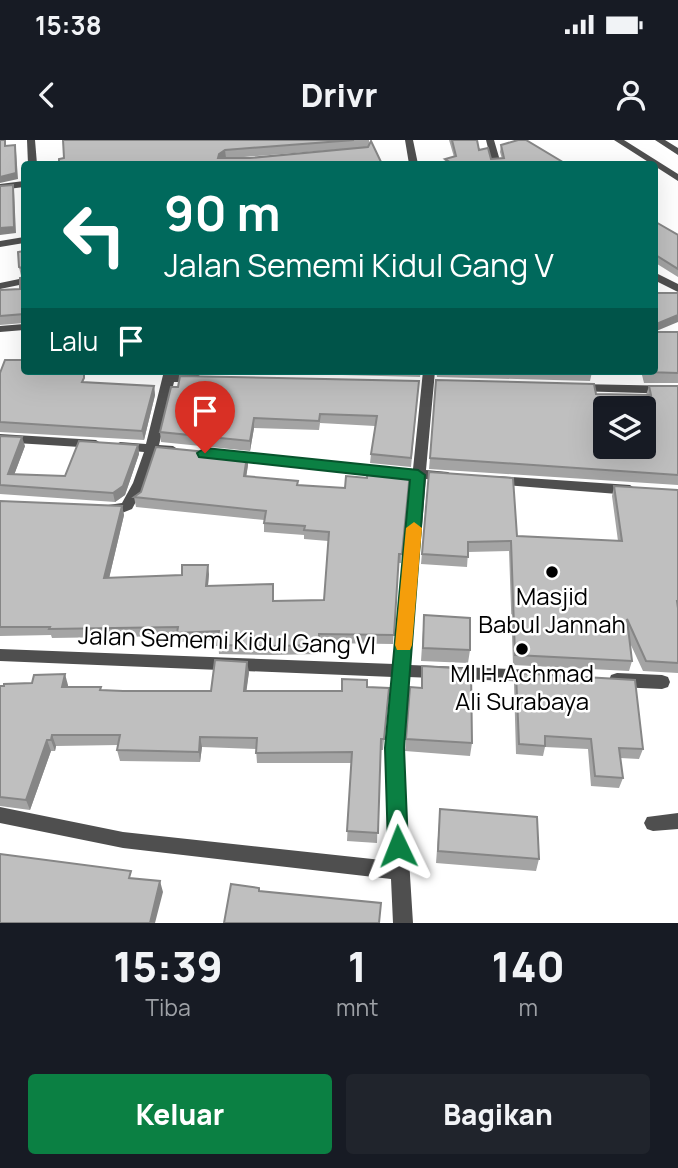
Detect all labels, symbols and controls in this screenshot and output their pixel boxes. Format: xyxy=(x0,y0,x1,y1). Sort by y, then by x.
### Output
text: 15:38 xyxy=(35,7,102,43)
text: Drivr xyxy=(301,73,377,117)
icon: back xyxy=(28,76,66,114)
icon: person xyxy=(612,76,650,114)
text: 90 m xyxy=(164,179,281,246)
icon: left xyxy=(49,189,140,280)
text: Jalan Sememi Kidul Gang V xyxy=(164,243,554,287)
icon: arrive xyxy=(112,322,150,360)
text: Lalu xyxy=(49,323,98,359)
pin xyxy=(175,381,235,453)
icon: arrive xyxy=(186,392,224,430)
map controls xyxy=(593,396,656,459)
button: layers xyxy=(593,396,656,459)
marker: Masjid Babul Jannah xyxy=(544,564,560,580)
place label: Masjid Babul Jannah xyxy=(478,579,626,640)
street label: Jalan Sememi Kidul Gang VI xyxy=(78,618,377,661)
marker: MI H.Achmad Ali Surabaya xyxy=(514,641,530,657)
place label: MI H.Achmad Ali Surabaya xyxy=(450,656,594,717)
position arrow xyxy=(361,809,435,883)
text: 15:39 xyxy=(113,937,223,995)
text: 1 xyxy=(348,937,367,995)
text: 140 xyxy=(492,937,565,995)
text: Tiba xyxy=(145,991,191,1023)
text: mnt xyxy=(336,991,378,1023)
text: m xyxy=(518,991,538,1023)
button: Keluar xyxy=(28,1074,332,1154)
button: Bagikan xyxy=(346,1074,650,1154)

